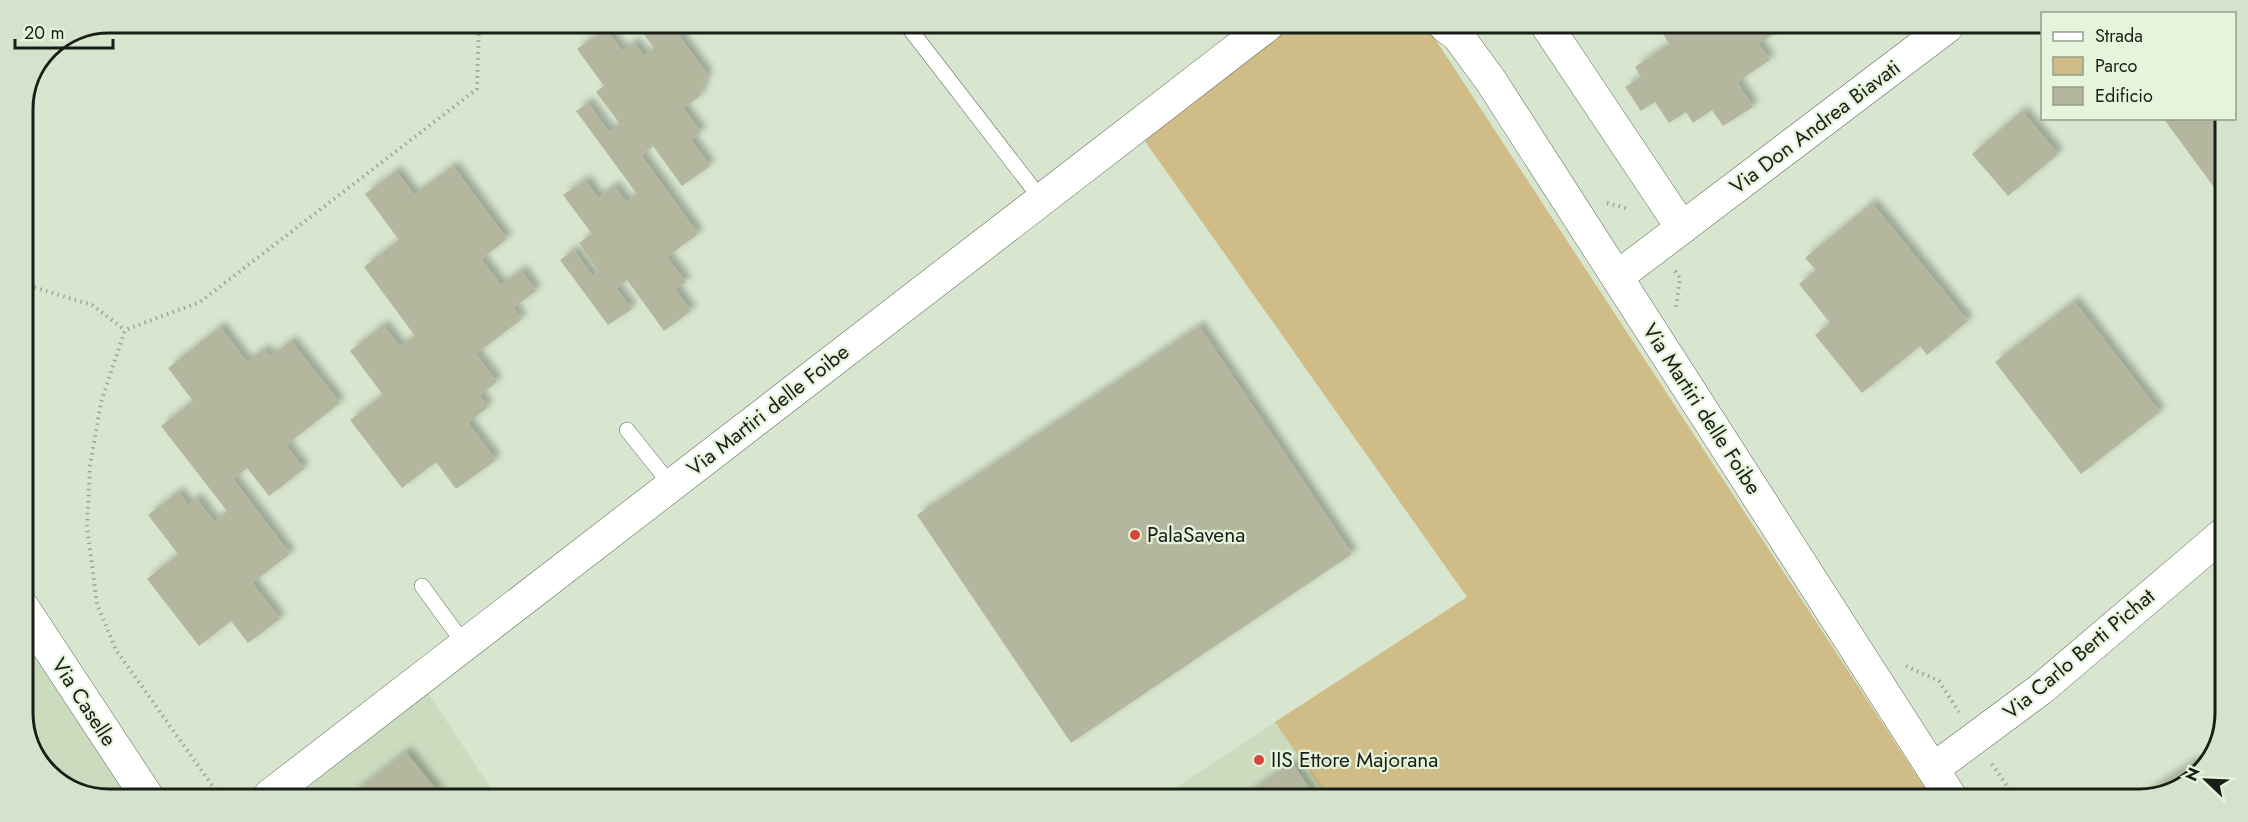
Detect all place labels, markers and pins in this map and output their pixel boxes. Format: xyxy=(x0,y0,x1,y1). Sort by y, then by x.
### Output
place label: PalaSavena xyxy=(1147,520,1245,550)
marker: PalaSavena xyxy=(1128,528,1142,542)
place label: IIS Ettore Majorana xyxy=(1271,745,1438,775)
marker: IIS Ettore Majorana xyxy=(1252,753,1266,767)

